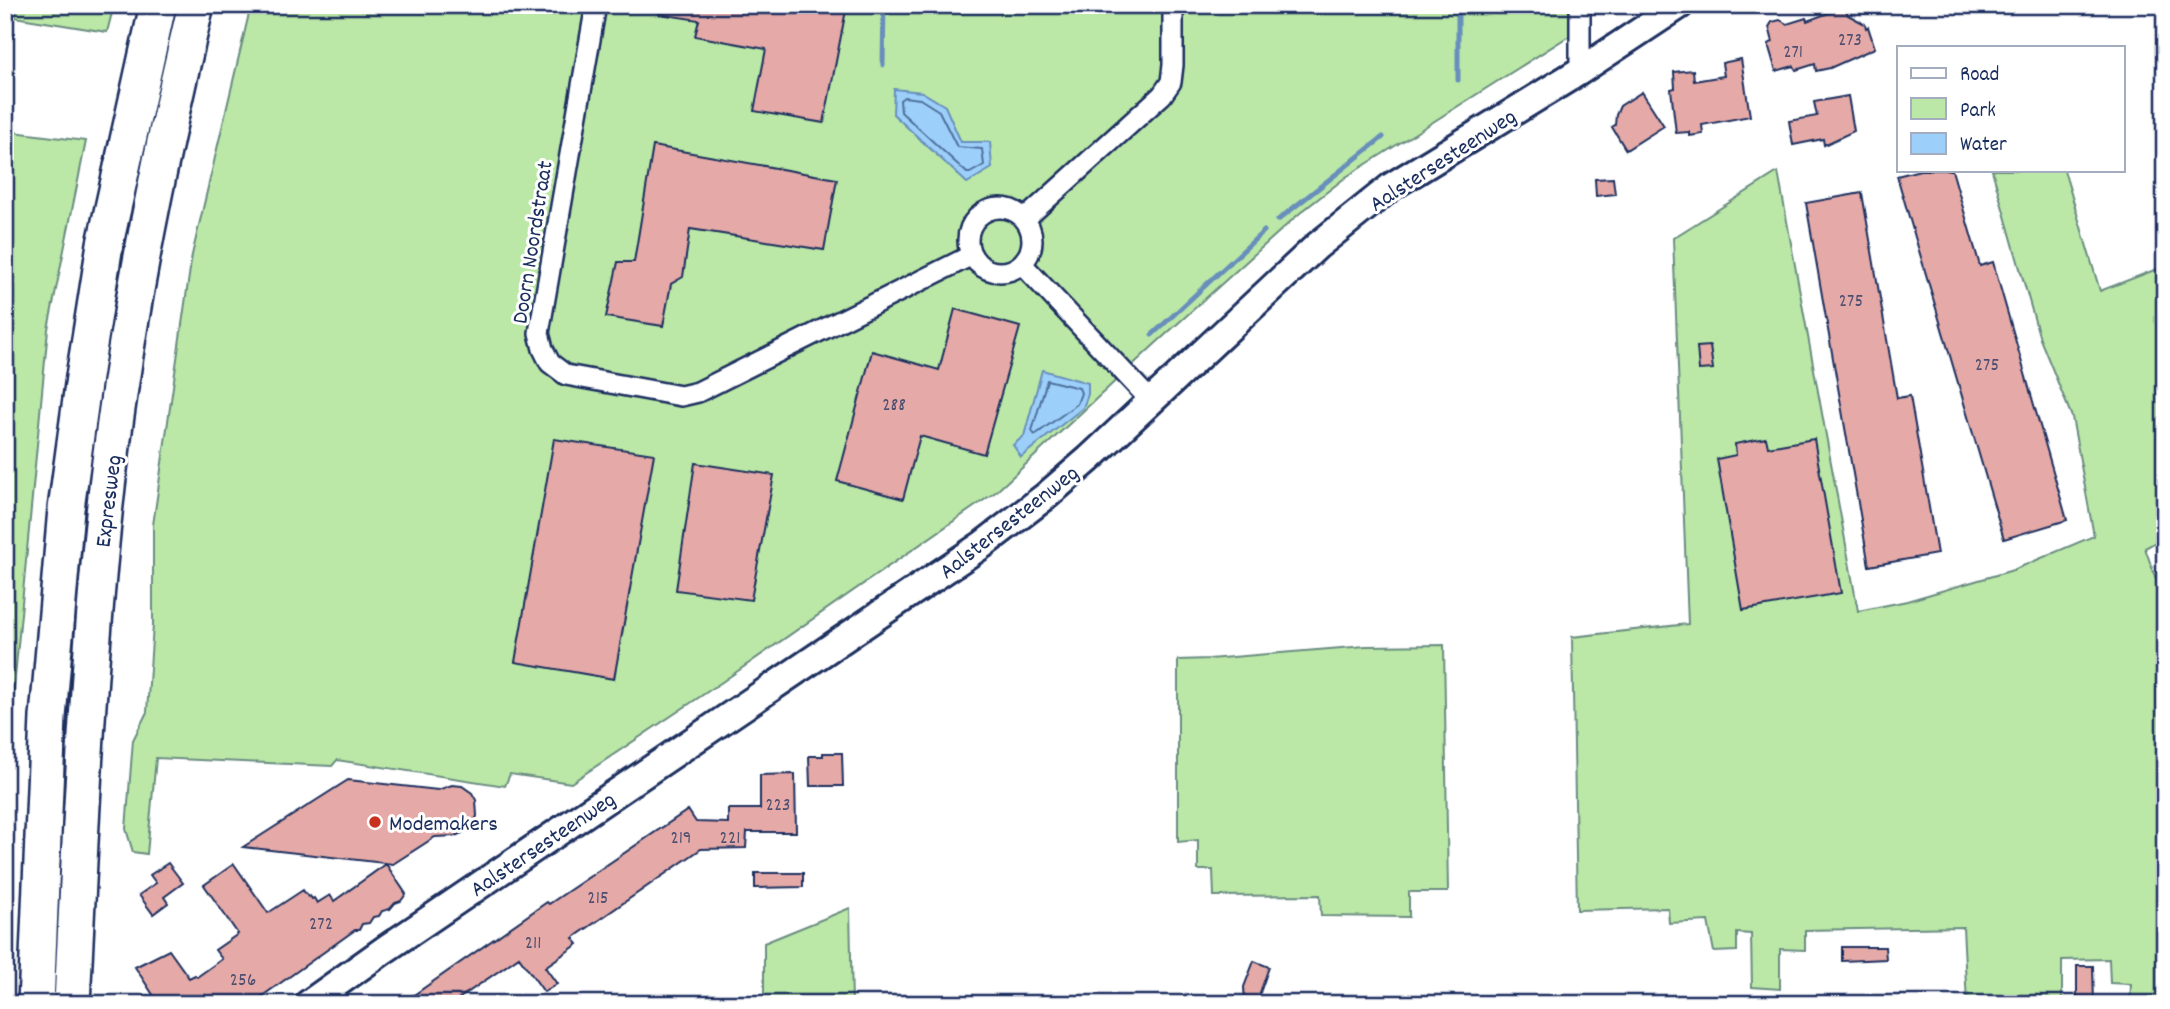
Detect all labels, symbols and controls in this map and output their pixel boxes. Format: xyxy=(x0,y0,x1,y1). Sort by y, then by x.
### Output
house number: 273 xyxy=(1838,28,1862,55)
house number: 271 xyxy=(1783,40,1803,67)
legend xyxy=(1897,46,2124,172)
text: Road xyxy=(1960,61,1999,91)
text: Park xyxy=(1960,97,1996,127)
street label: Aalstersesteenweg xyxy=(1364,102,1524,222)
text: Water xyxy=(1960,131,2007,161)
street label: Doorn Noordstraat xyxy=(505,159,564,326)
house number: 275 xyxy=(1839,289,1863,316)
house number: 275 xyxy=(1975,353,1999,380)
house number: 288 xyxy=(882,393,906,420)
street label: Expresweg xyxy=(88,453,133,550)
street label: Aalstersesteenweg xyxy=(933,459,1087,589)
street label: Aalstersesteenweg xyxy=(464,785,623,907)
house number: 223 xyxy=(765,793,791,820)
place label: Modemakers xyxy=(389,809,498,842)
marker: Modemakers xyxy=(367,814,383,830)
house number: 219 xyxy=(670,826,692,853)
house number: 221 xyxy=(720,826,740,853)
house number: 215 xyxy=(587,886,609,913)
house number: 272 xyxy=(309,912,333,939)
house number: 211 xyxy=(525,931,541,958)
house number: 256 xyxy=(230,968,256,995)

